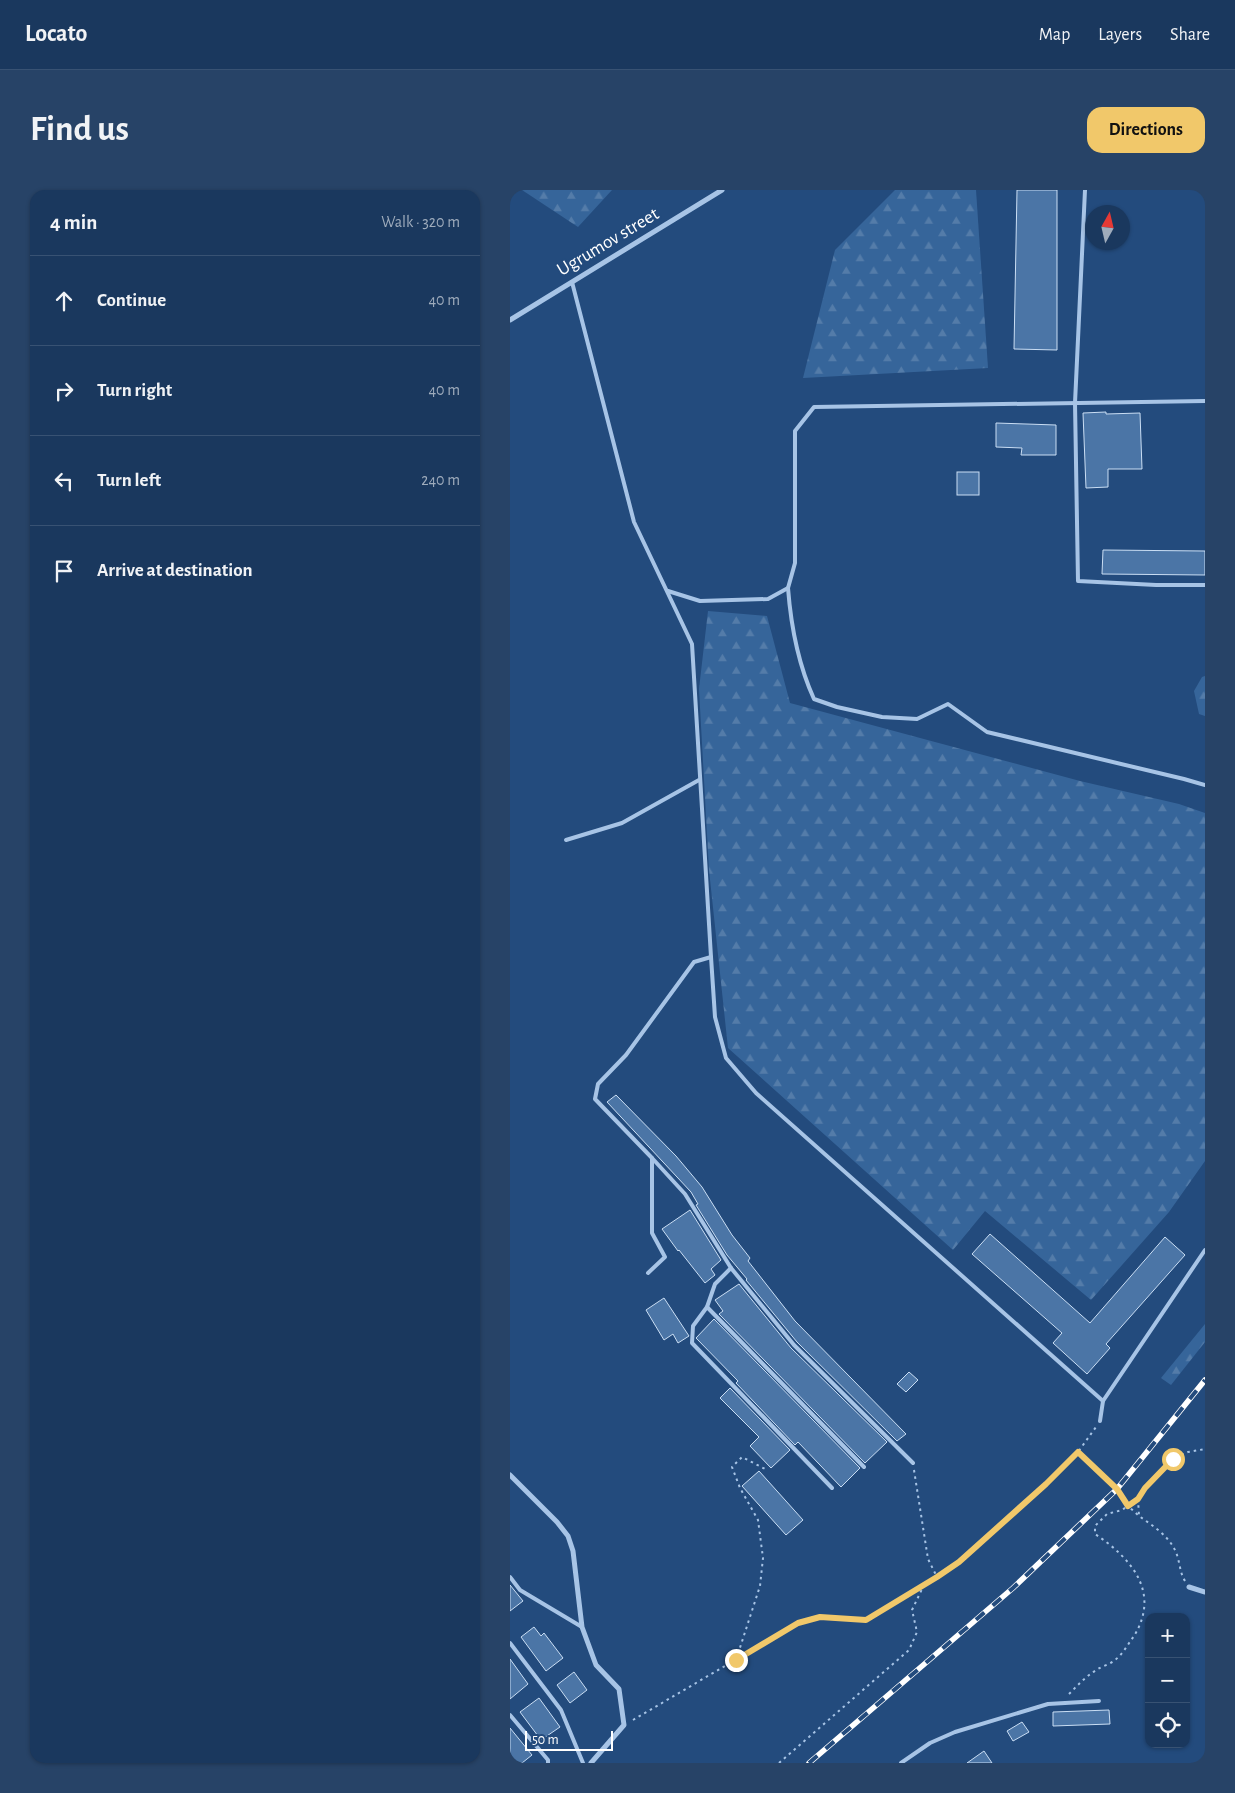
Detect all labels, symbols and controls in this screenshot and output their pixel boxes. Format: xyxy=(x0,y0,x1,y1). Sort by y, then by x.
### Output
text: Locato xyxy=(25,22,87,46)
text: Map xyxy=(1039,26,1070,44)
text: Layers xyxy=(1098,26,1142,44)
text: Share xyxy=(1170,26,1210,44)
button: Directions xyxy=(1087,107,1205,153)
text: Find us xyxy=(30,112,129,147)
street label: Ugrumov street xyxy=(554,204,662,280)
north arrow xyxy=(1085,205,1130,250)
text: 4 min xyxy=(50,212,97,233)
text: Walk · 320 m xyxy=(381,214,460,230)
icon: ahead xyxy=(50,287,78,315)
text: Continue xyxy=(97,291,166,310)
text: 40 m xyxy=(428,292,460,308)
icon: right xyxy=(50,377,78,405)
text: Turn right xyxy=(97,381,172,400)
text: 40 m xyxy=(428,382,460,398)
icon: left xyxy=(50,467,78,495)
text: Turn left xyxy=(97,471,161,490)
text: 240 m xyxy=(421,472,460,488)
icon: arrive xyxy=(50,557,78,585)
text: Arrive at destination xyxy=(97,561,253,580)
route start xyxy=(1162,1448,1185,1471)
map controls xyxy=(1145,1613,1190,1748)
button: + xyxy=(1145,1613,1190,1658)
route end xyxy=(725,1649,748,1672)
button: − xyxy=(1145,1658,1190,1703)
button: locate xyxy=(1145,1703,1190,1748)
scale bar xyxy=(525,1728,612,1751)
text: 50 m xyxy=(532,1733,559,1747)

